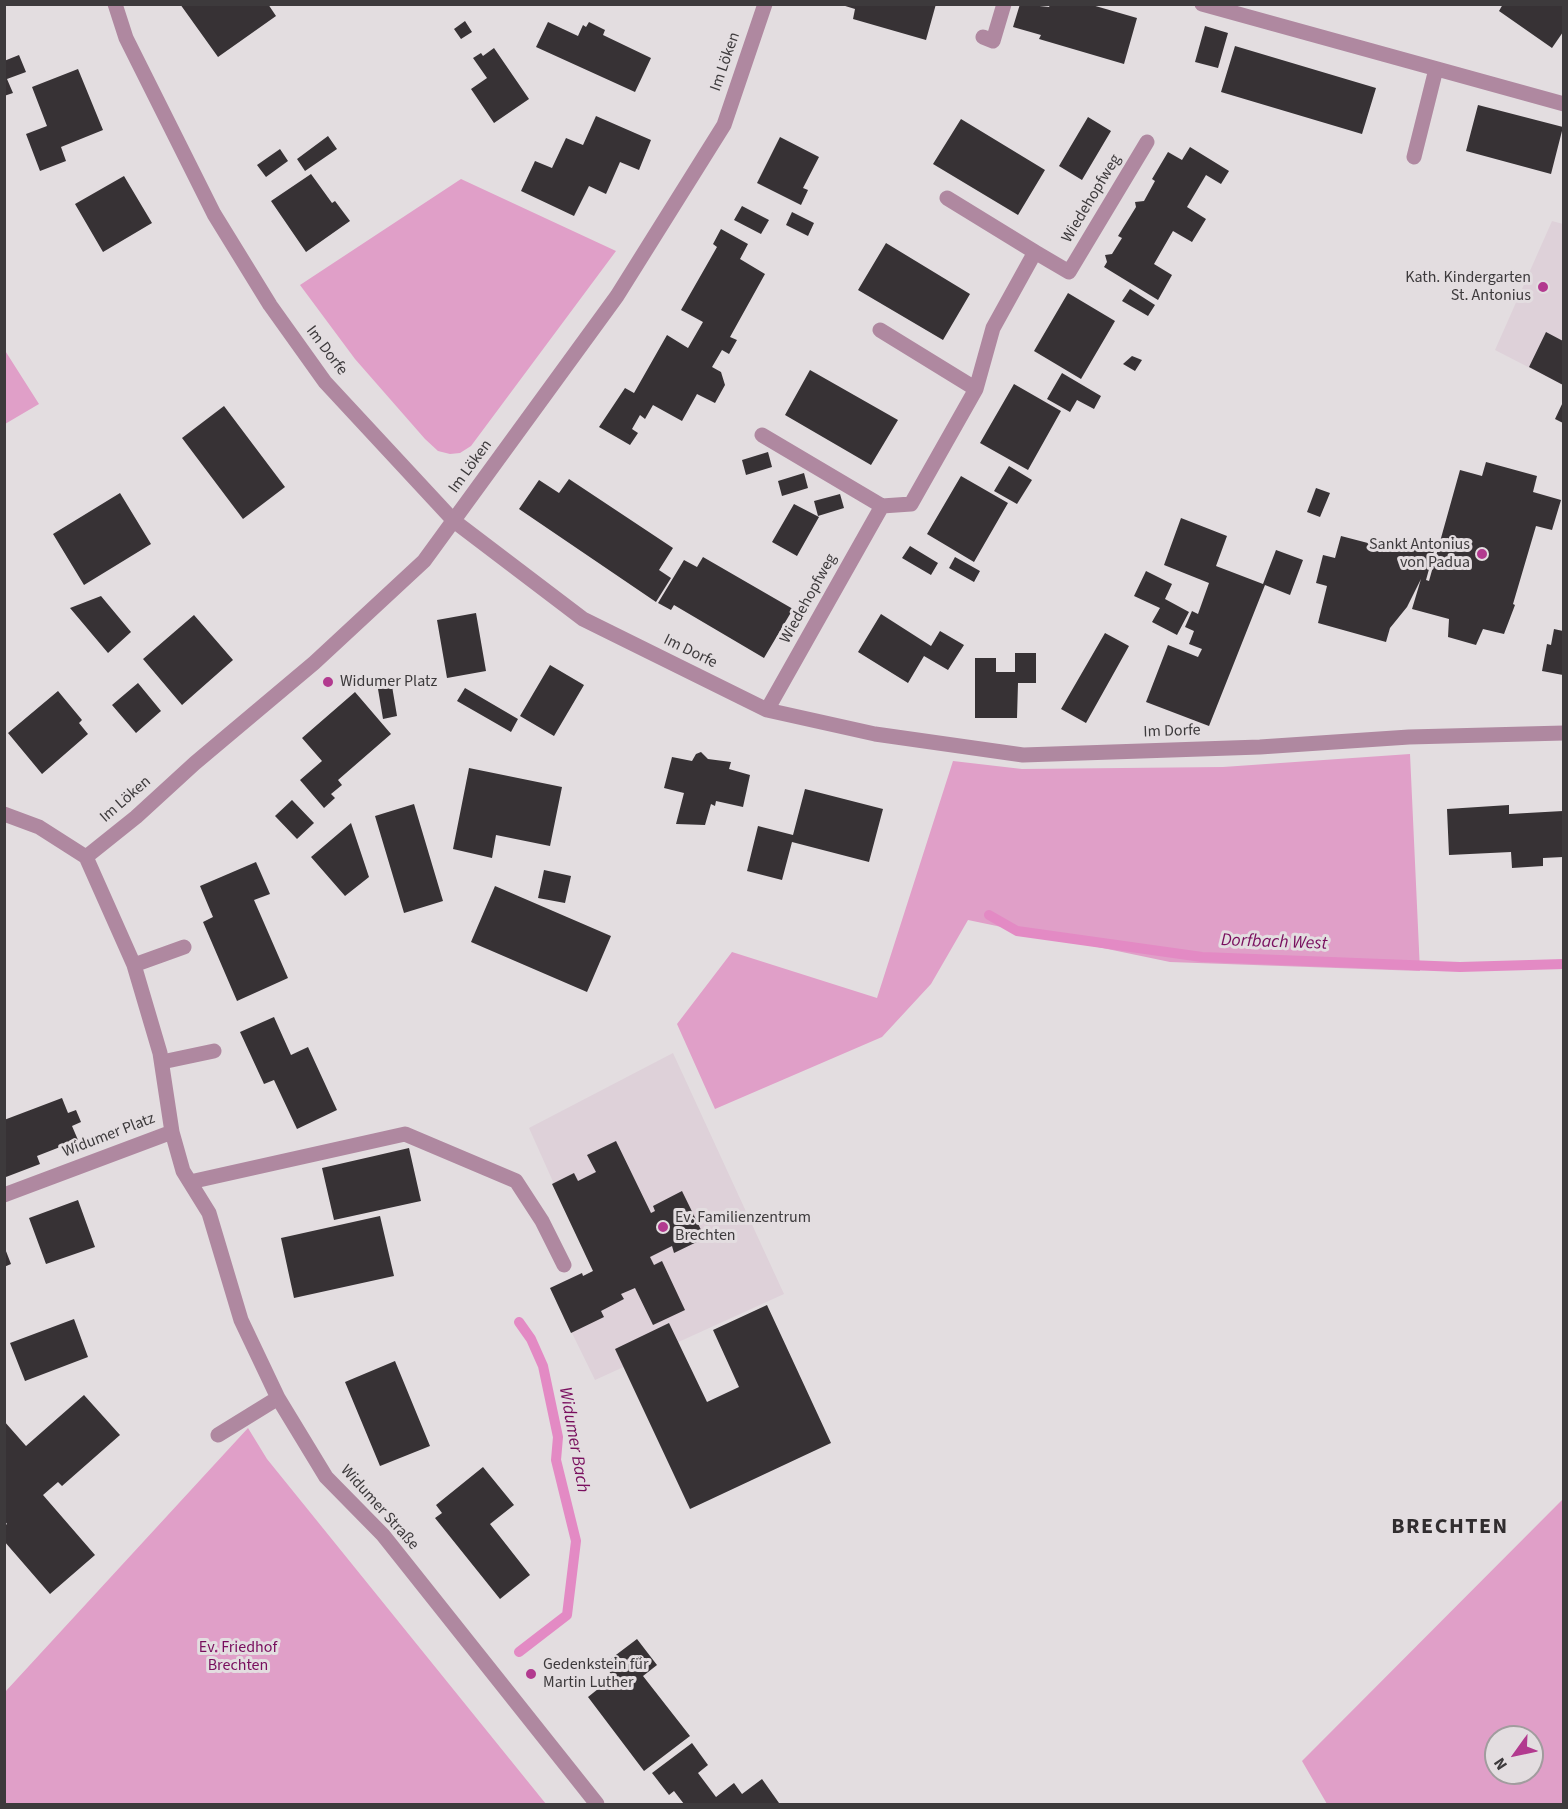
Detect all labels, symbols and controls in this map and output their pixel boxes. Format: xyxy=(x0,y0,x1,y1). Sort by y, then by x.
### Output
street label: Im Löken xyxy=(707,30,745,94)
street label: Wiedehopfweg xyxy=(1058,151,1126,247)
place label: Kath. Kindergarten St. Antonius xyxy=(1405,268,1531,306)
marker: Kath. Kindergarten St. Antonius xyxy=(1536,280,1550,294)
street label: Im Dorfe xyxy=(301,322,351,380)
street label: Im Löken xyxy=(445,437,497,497)
place label: Sankt Antonius von Padua xyxy=(1369,535,1470,573)
marker: Sankt Antonius von Padua xyxy=(1475,547,1489,561)
street label: Wiedehopfweg xyxy=(776,551,842,647)
street label: Im Dorfe xyxy=(660,631,720,673)
place label: Widumer Platz xyxy=(340,672,437,692)
marker: Widumer Platz xyxy=(321,675,335,689)
street label: Im Dorfe xyxy=(1143,721,1201,743)
street label: Im Löken xyxy=(97,773,155,827)
water label: Dorfbach West xyxy=(1220,930,1328,956)
street label: Widumer Platz xyxy=(60,1110,158,1162)
place label: Ev. Familienzentrum Brechten xyxy=(675,1208,811,1246)
marker: Ev. Familienzentrum Brechten xyxy=(656,1220,670,1234)
water label: Widumer Bach xyxy=(553,1386,593,1494)
street label: Widumer Straße xyxy=(336,1461,422,1555)
district label: BRECHTEN xyxy=(1391,1515,1509,1541)
park label: Ev. Friedhof Brechten xyxy=(199,1638,277,1676)
place label: Gedenkstein für Martin Luther xyxy=(543,1655,649,1693)
marker: Gedenkstein für Martin Luther xyxy=(524,1667,538,1681)
north arrow xyxy=(1484,1725,1544,1785)
text: N xyxy=(1488,1753,1513,1774)

